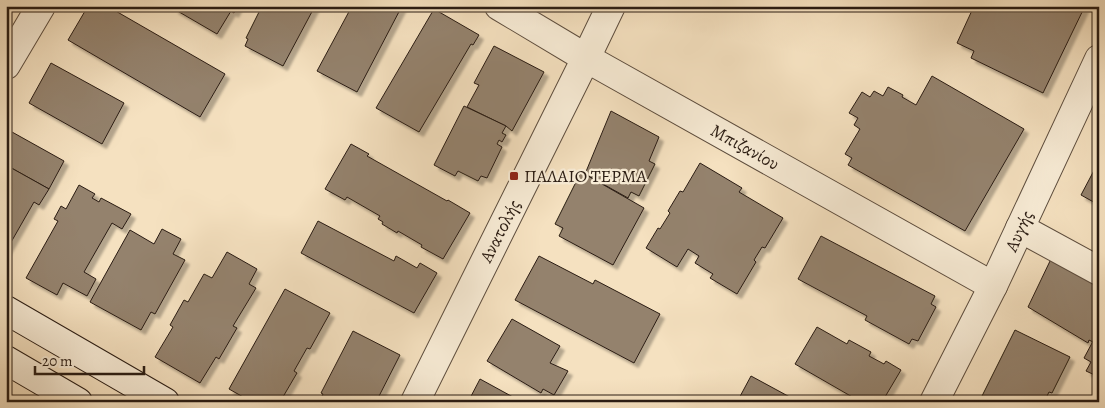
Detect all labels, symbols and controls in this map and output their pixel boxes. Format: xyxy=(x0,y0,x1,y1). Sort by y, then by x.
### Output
street label: Μπιζανίου xyxy=(706,118,784,176)
place label: ΠΑΛΑΙΟ ΤΕΡΜΑ xyxy=(524,164,647,188)
marker: ΠΑΛΑΙΟ ΤΕΡΜΑ xyxy=(508,170,520,182)
street label: Ανατολής xyxy=(474,196,526,267)
street label: Αυγής xyxy=(999,207,1039,256)
scale bar xyxy=(35,343,144,375)
text: 20 m xyxy=(42,351,73,371)

